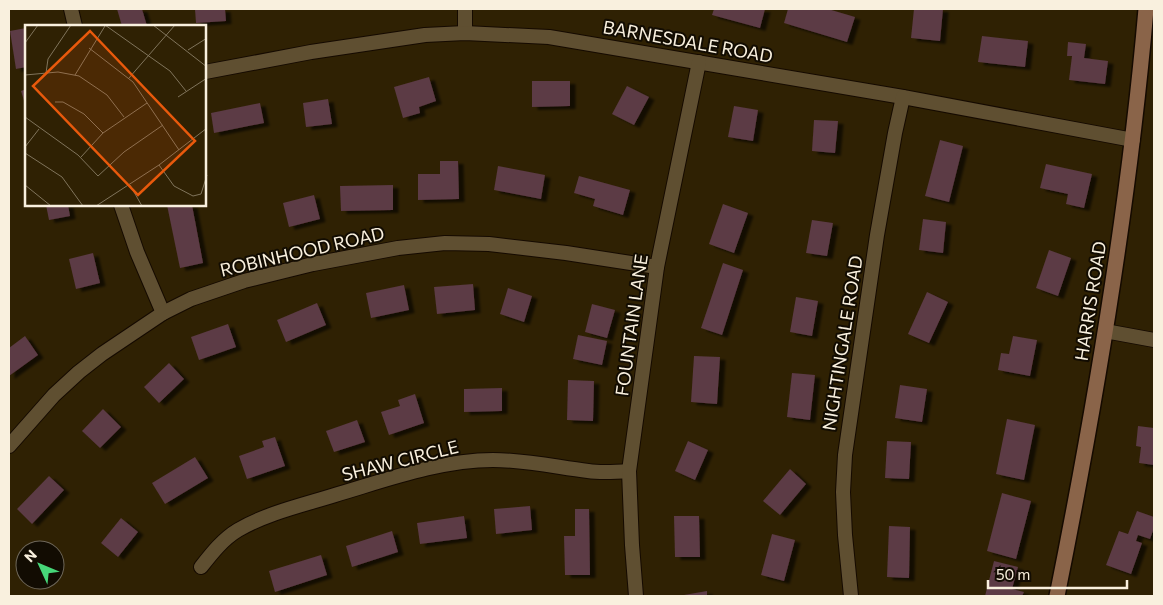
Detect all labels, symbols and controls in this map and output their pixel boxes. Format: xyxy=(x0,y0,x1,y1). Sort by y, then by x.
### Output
street label: BARNESDALE ROAD xyxy=(601,15,775,67)
inset map xyxy=(25,25,206,206)
street label: ROBINHOOD ROAD xyxy=(218,221,386,281)
street label: HARRIS ROAD xyxy=(1070,240,1110,362)
street label: FOUNTAIN LANE xyxy=(610,253,652,397)
street label: NIGHTINGALE ROAD xyxy=(817,254,867,432)
street label: SHAW CIRCLE xyxy=(339,435,461,485)
north arrow xyxy=(15,540,65,590)
text: N xyxy=(21,546,40,565)
scale bar xyxy=(988,558,1127,590)
text: 50 m xyxy=(996,565,1030,583)

